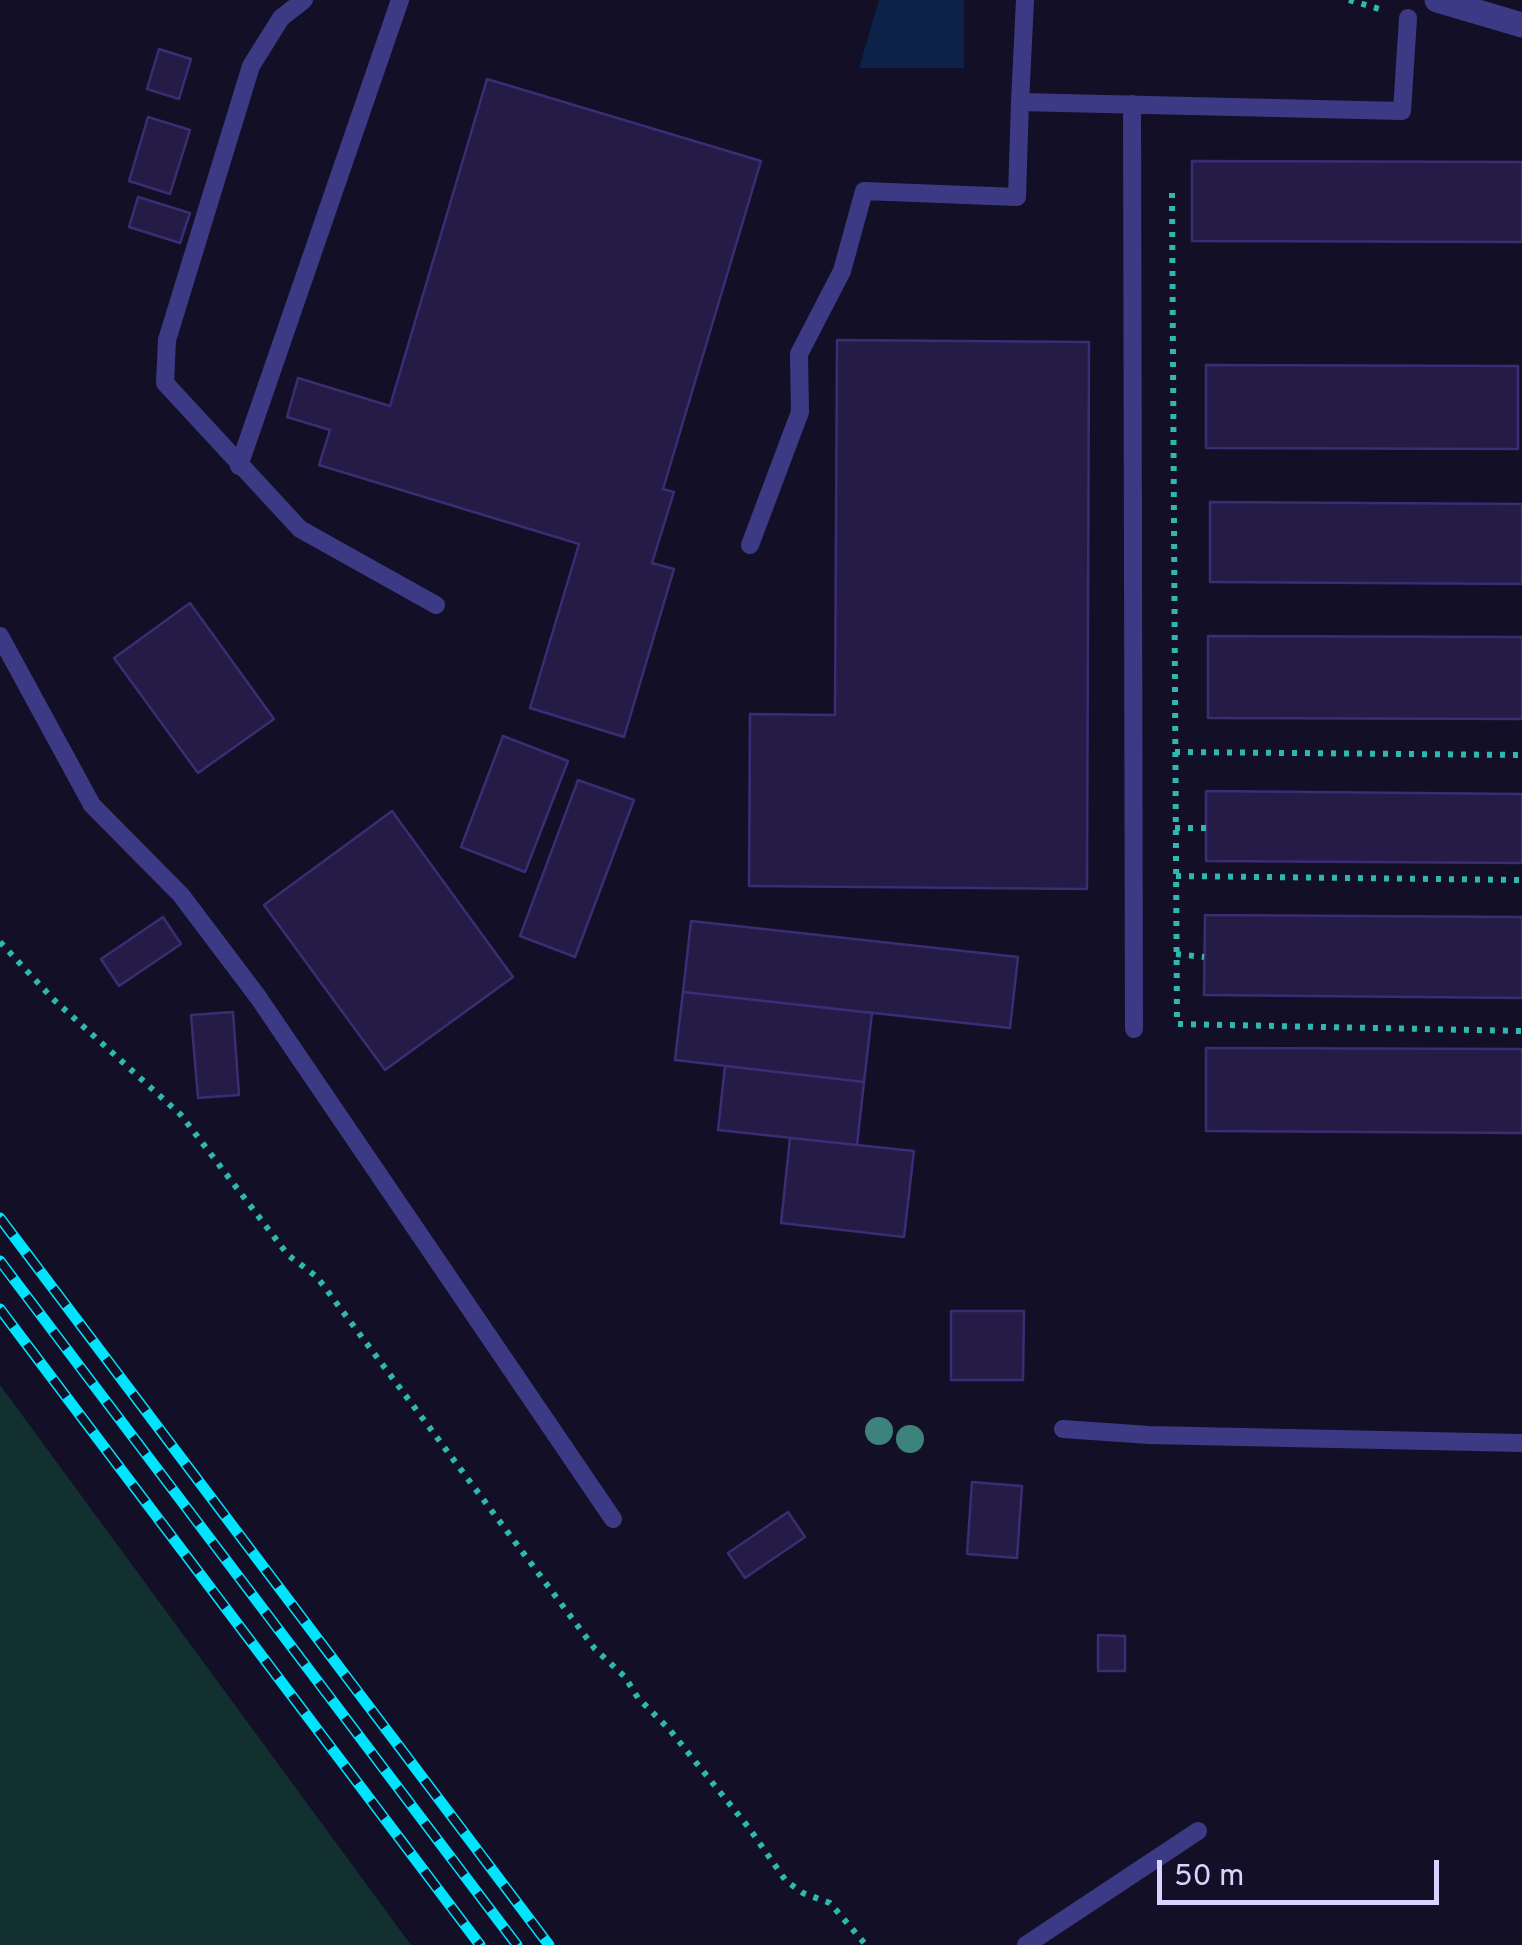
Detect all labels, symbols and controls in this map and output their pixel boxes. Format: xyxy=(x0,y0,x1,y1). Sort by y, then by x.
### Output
scale bar xyxy=(1162,1840,1444,1902)
text: 50 m xyxy=(1174,1859,1244,1896)

